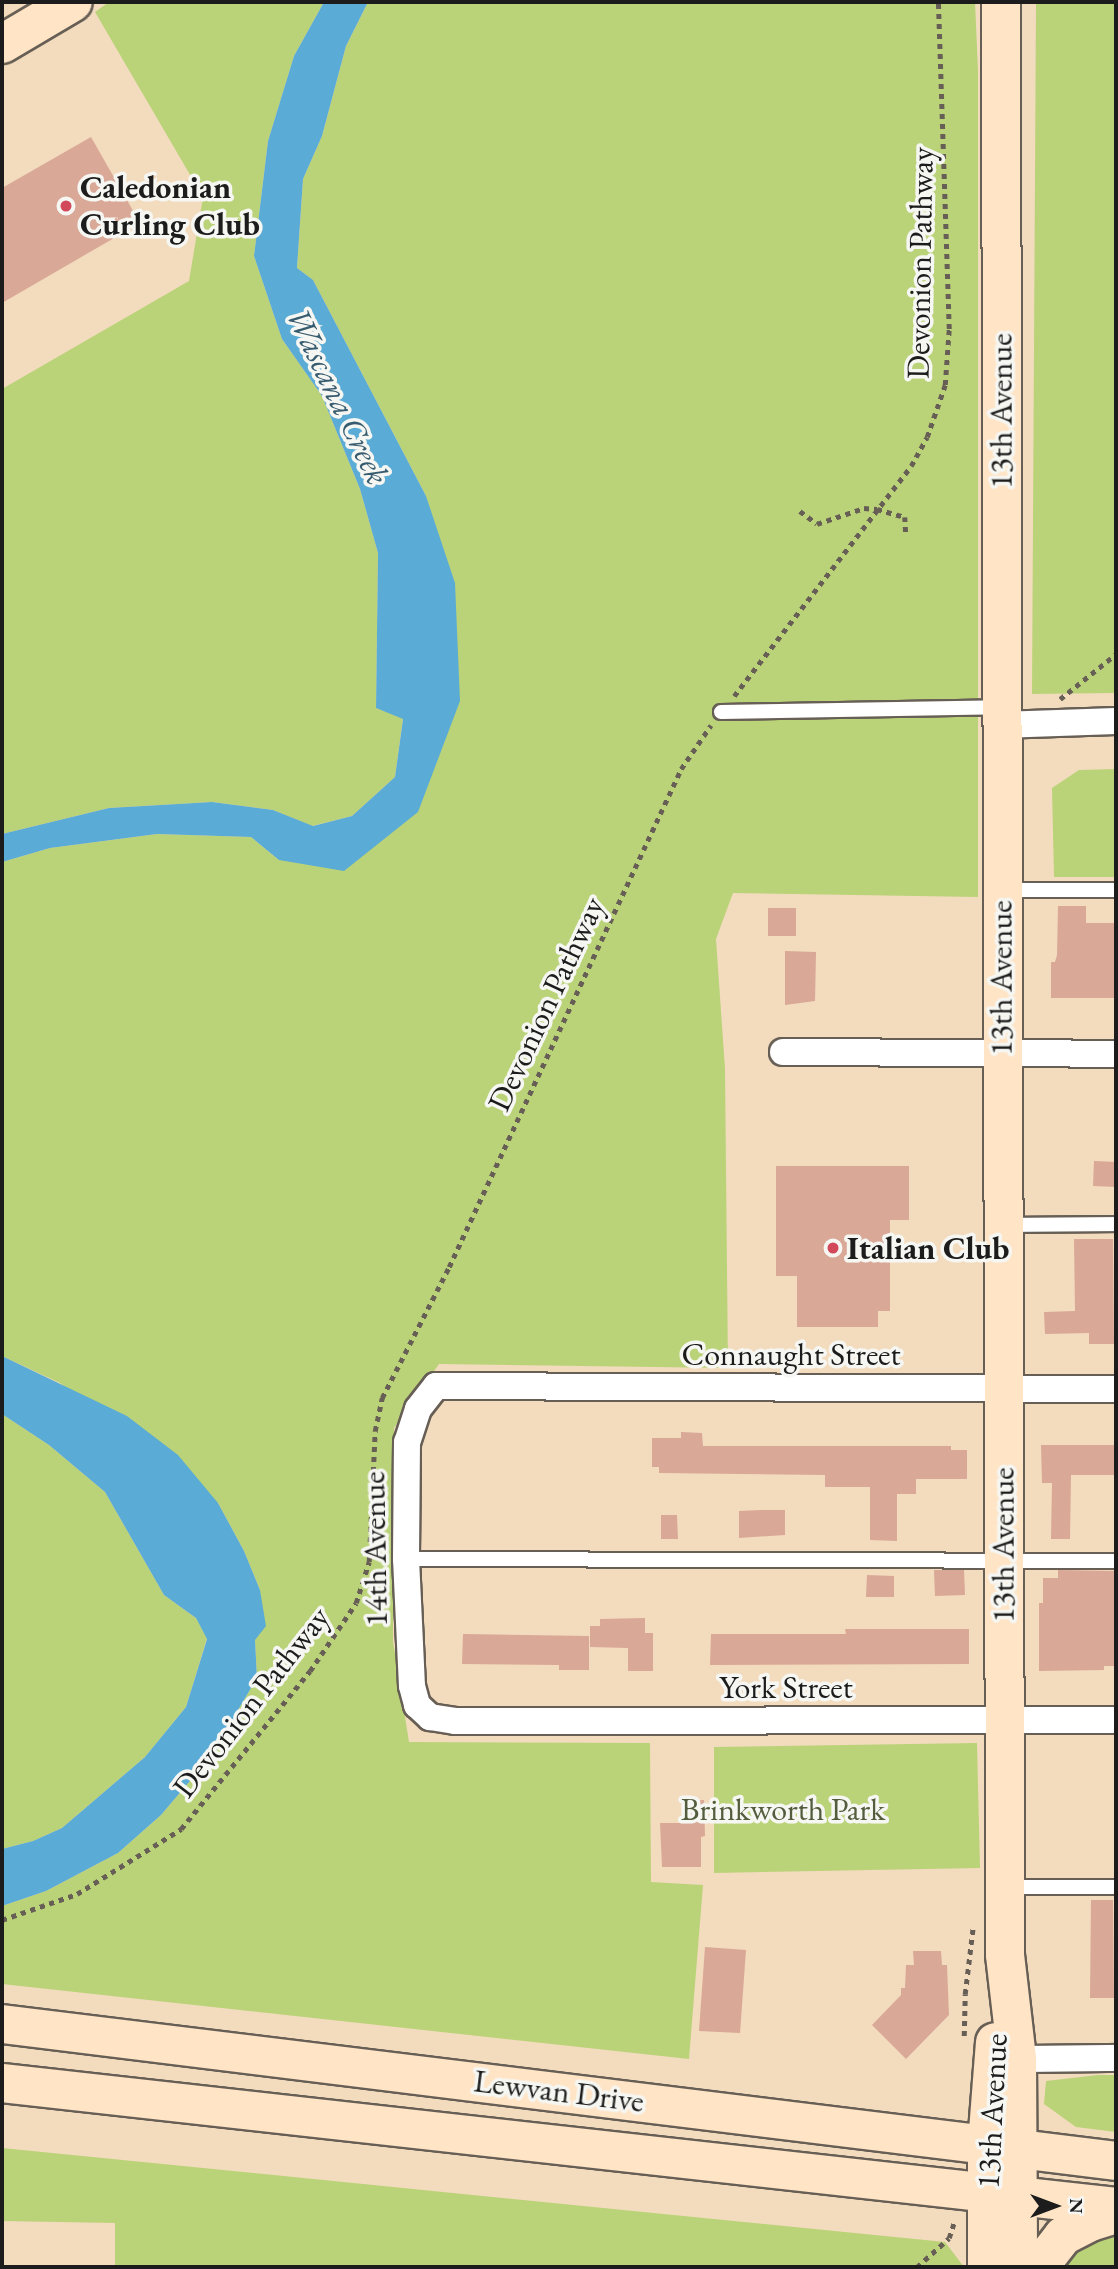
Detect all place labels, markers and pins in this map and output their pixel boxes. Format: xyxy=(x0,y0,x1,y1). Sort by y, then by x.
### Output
place label: Caledonian Curling Club xyxy=(80,169,260,244)
marker: Caledonian Curling Club xyxy=(58,198,74,214)
place label: Italian Club xyxy=(847,1229,1009,1267)
marker: Italian Club xyxy=(825,1240,841,1256)

